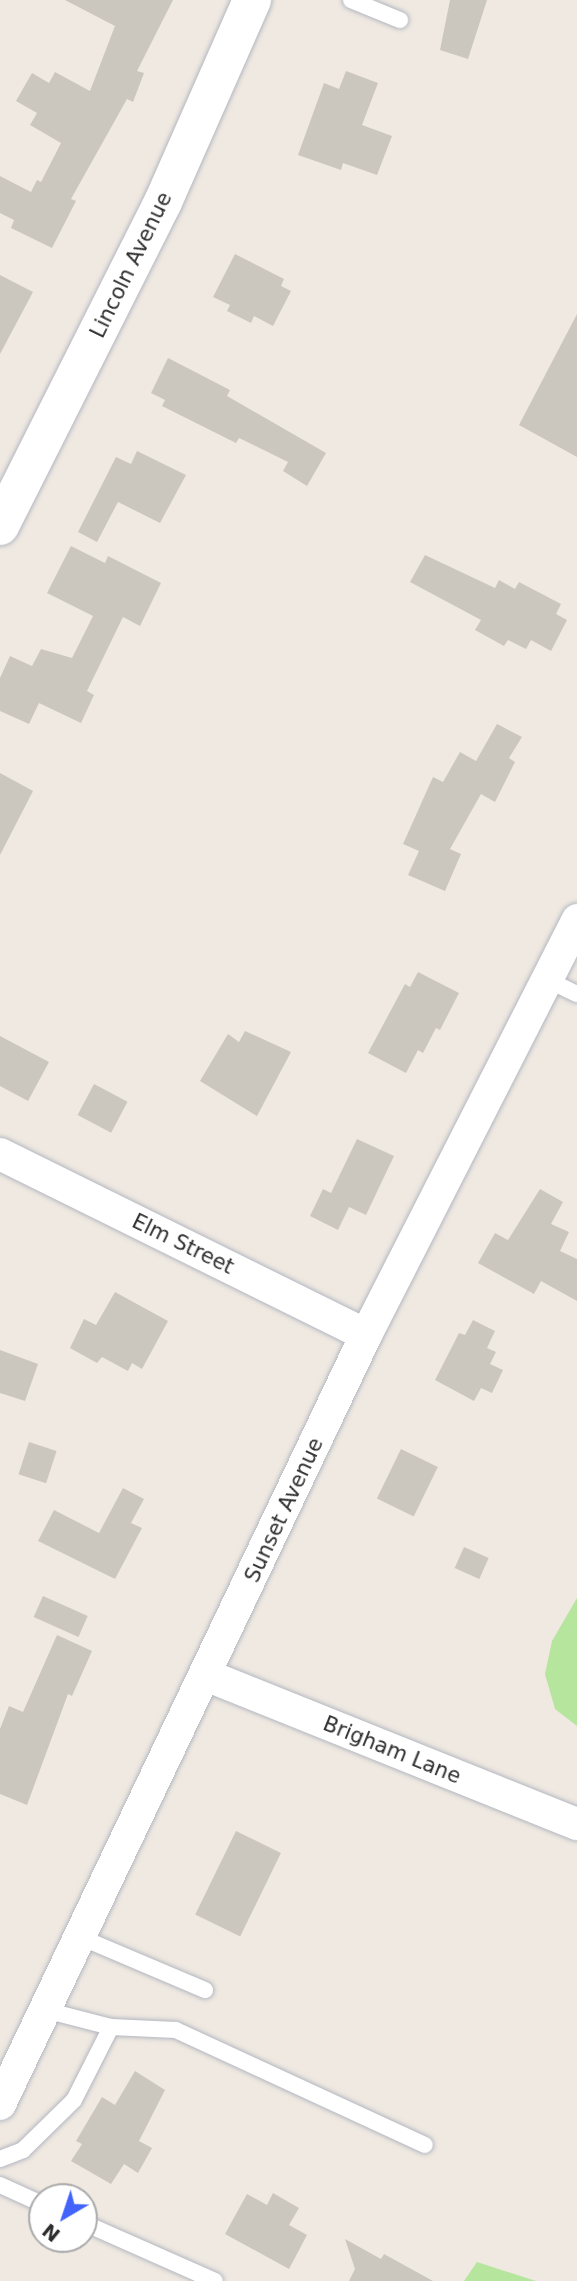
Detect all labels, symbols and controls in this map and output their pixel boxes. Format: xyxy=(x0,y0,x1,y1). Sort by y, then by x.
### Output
street label: Lincoln Avenue xyxy=(85,188,177,342)
street label: Elm Street xyxy=(128,1209,238,1279)
street label: Sunset Avenue xyxy=(239,1434,329,1586)
street label: Brigham Lane xyxy=(319,1711,465,1789)
north arrow xyxy=(28,2183,98,2253)
text: N xyxy=(38,2219,64,2246)

